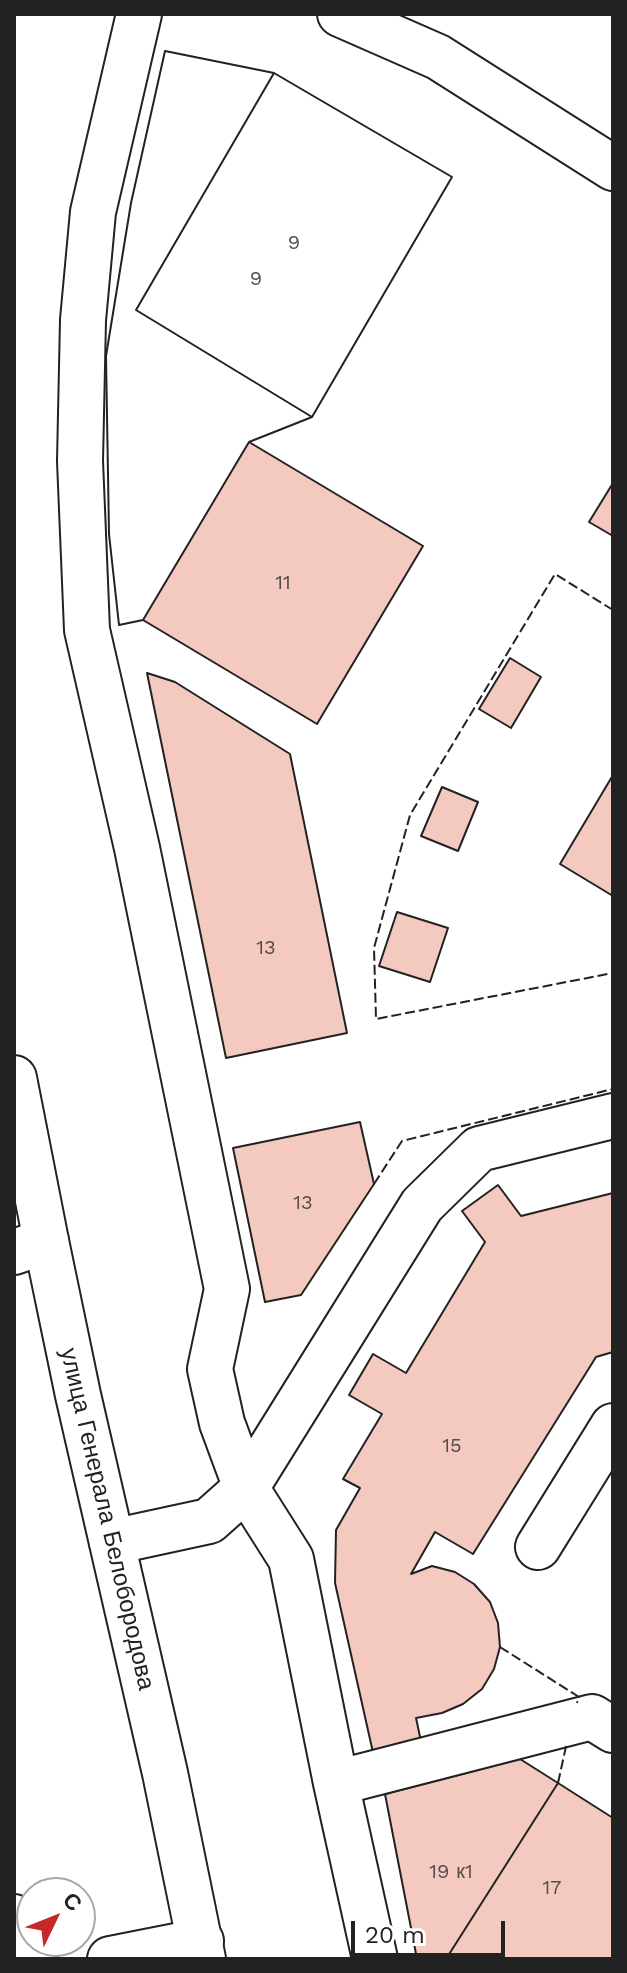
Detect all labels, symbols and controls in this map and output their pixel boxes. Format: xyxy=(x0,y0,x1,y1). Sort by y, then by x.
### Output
house number: 9 xyxy=(288,231,300,255)
house number: 9 xyxy=(250,267,262,291)
house number: 11 xyxy=(275,571,291,595)
house number: 13 xyxy=(256,936,276,960)
house number: 13 xyxy=(293,1191,313,1215)
street label: улица Генерала Белобородова xyxy=(54,1345,160,1693)
house number: 15 xyxy=(442,1434,462,1458)
house number: 19 к1 xyxy=(429,1860,473,1884)
house number: 17 xyxy=(542,1876,562,1900)
north arrow xyxy=(16,1877,96,1957)
text: С xyxy=(58,1887,87,1916)
scale bar xyxy=(355,1905,509,1955)
text: 20 m xyxy=(365,1921,425,1949)

